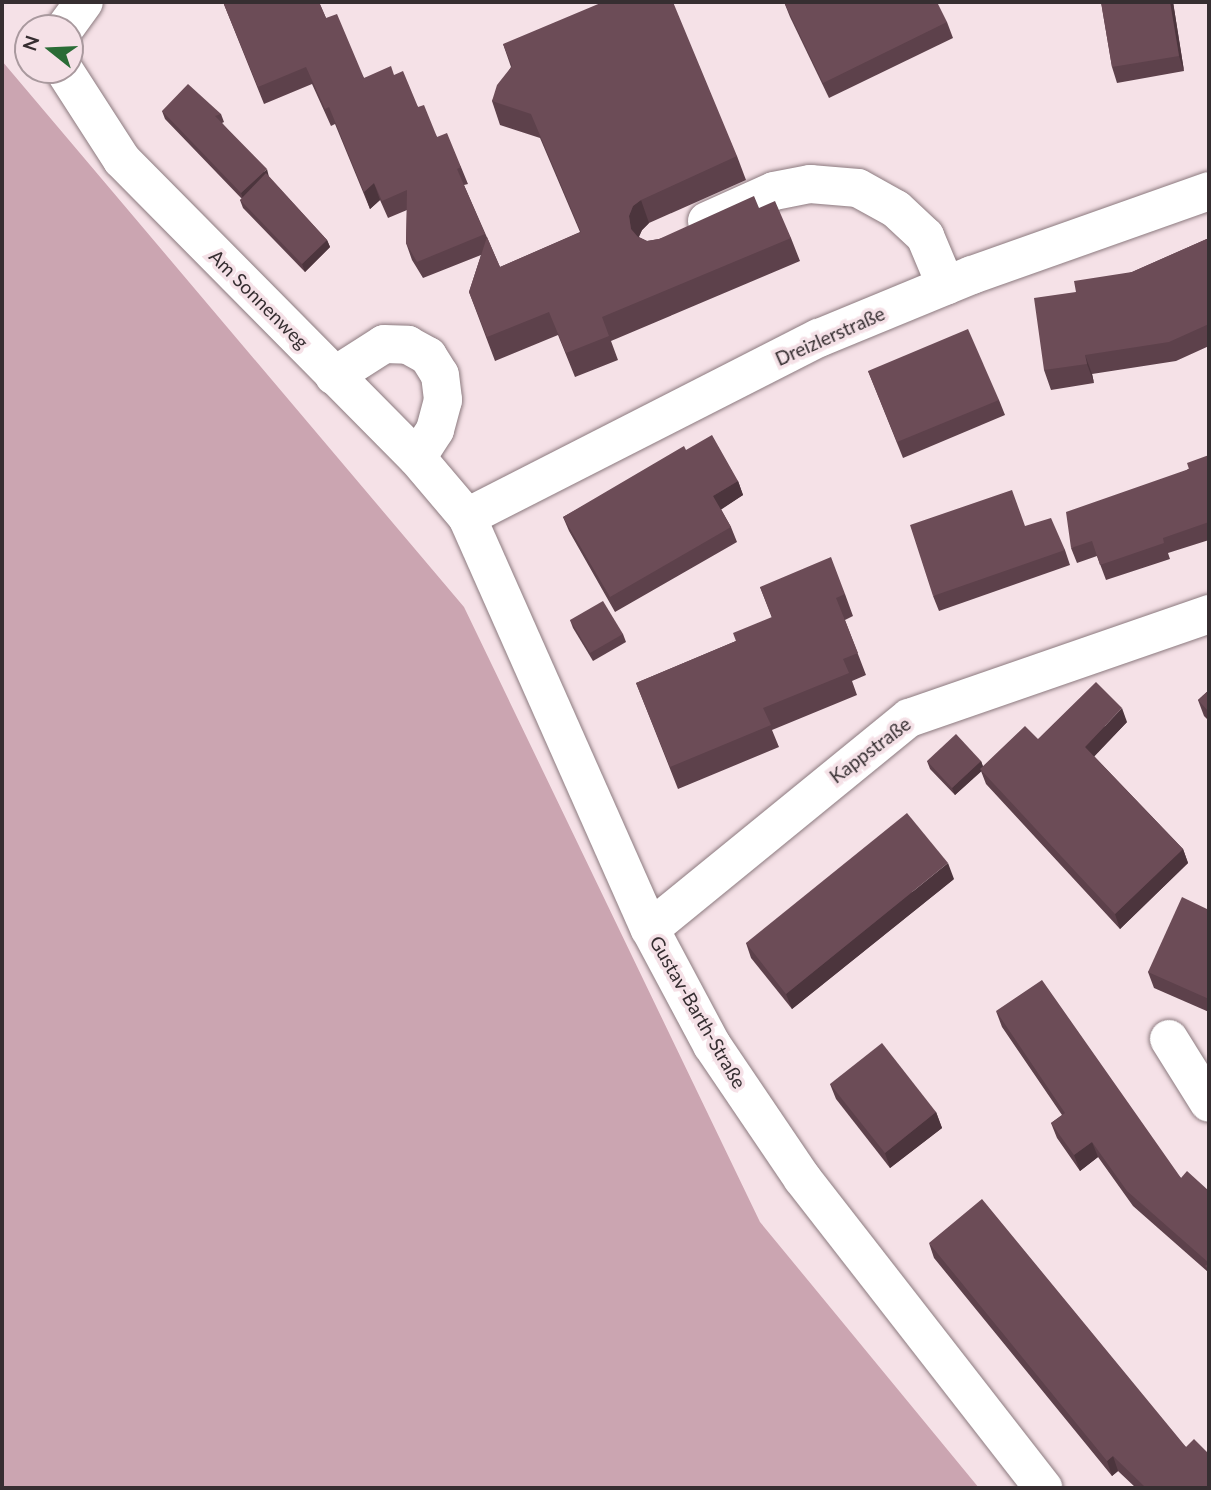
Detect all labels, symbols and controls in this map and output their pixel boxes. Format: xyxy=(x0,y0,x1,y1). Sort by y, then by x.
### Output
north arrow xyxy=(14,14,84,84)
text: N xyxy=(17,32,44,53)
street label: Am Sonnenweg xyxy=(205,245,313,353)
street label: Dreizlerstraße xyxy=(772,302,888,370)
street label: Kappstraße xyxy=(825,712,915,788)
street label: Gustav-Barth-Straße xyxy=(645,932,751,1092)

